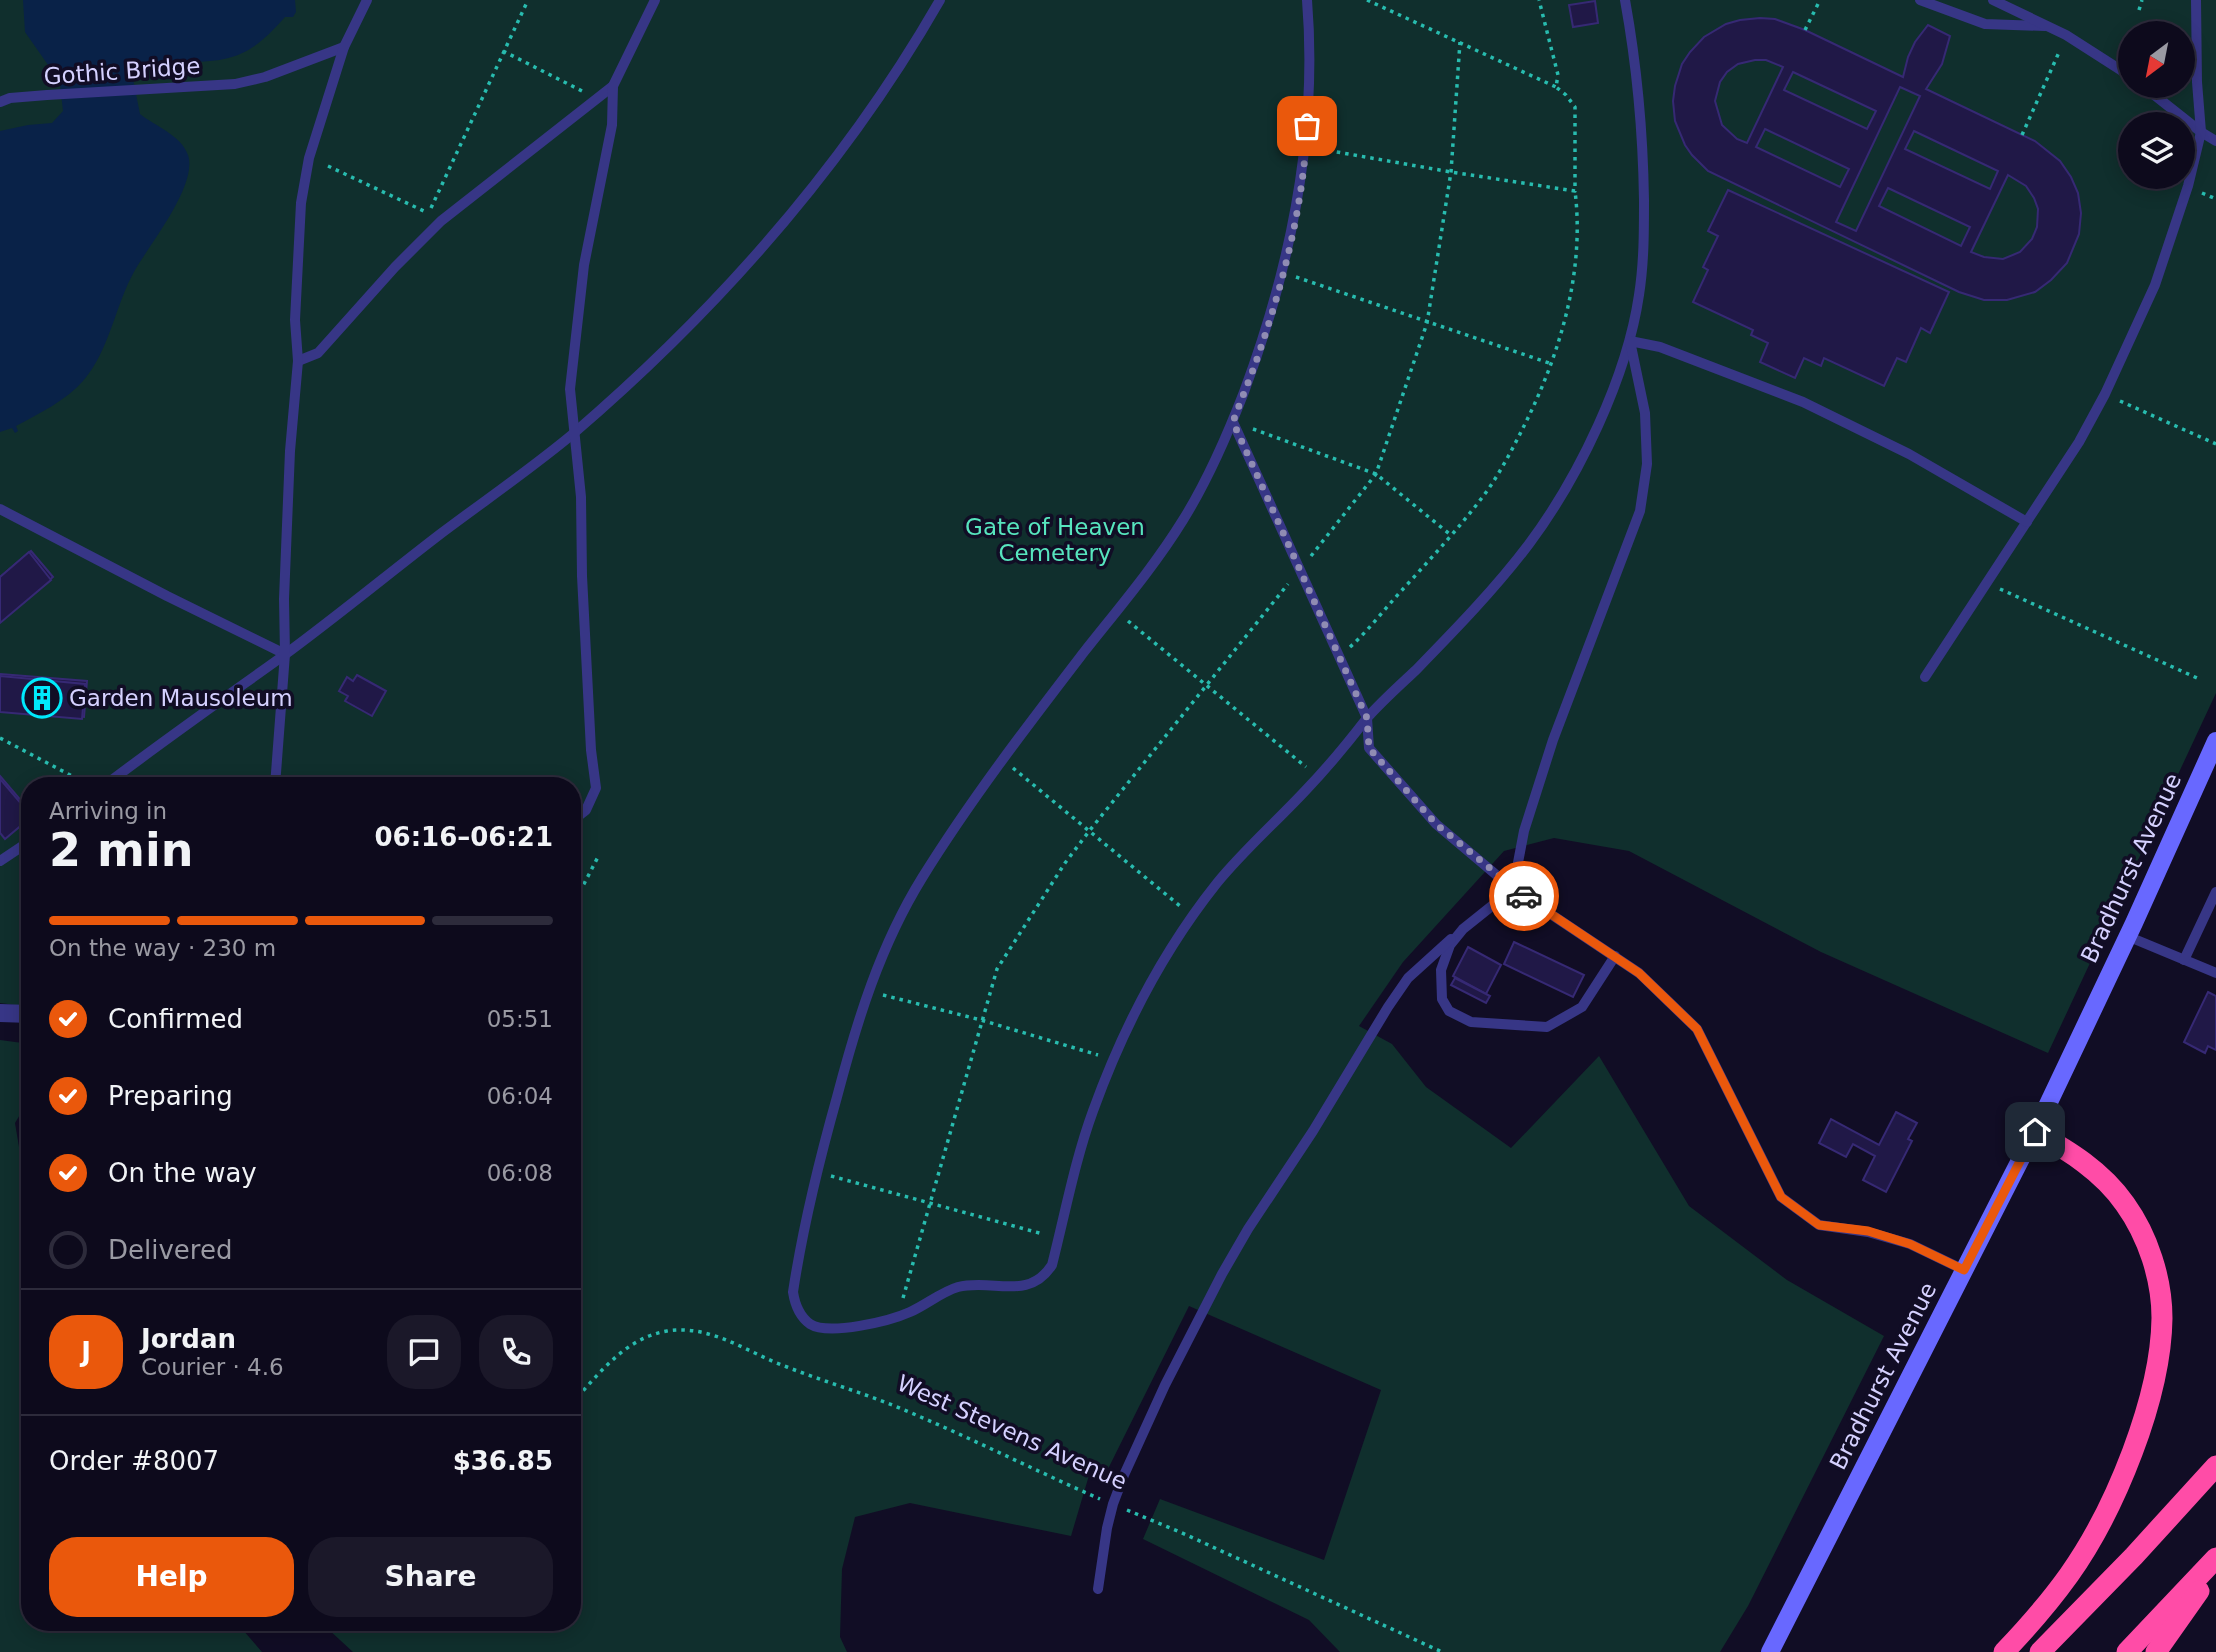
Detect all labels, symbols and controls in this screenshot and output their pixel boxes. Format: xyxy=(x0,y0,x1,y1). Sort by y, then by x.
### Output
north arrow xyxy=(2118,21,2194,98)
map controls xyxy=(2118,21,2195,189)
street label: Gothic Bridge xyxy=(43,53,201,89)
pin xyxy=(1277,96,1337,156)
icon: bag xyxy=(1288,107,1326,145)
button: layers xyxy=(2118,112,2195,189)
park label: Gate of Heaven Cemetery xyxy=(965,514,1145,566)
building icon: Garden Mausoleum xyxy=(21,677,63,719)
place label: Garden Mausoleum xyxy=(69,685,293,711)
street label: Bradhurst Avenue xyxy=(2076,769,2186,967)
text: Arriving in xyxy=(49,798,167,824)
text: 06:16–06:21 xyxy=(374,822,553,852)
text: 2 min xyxy=(49,823,193,877)
courier xyxy=(1489,861,1559,931)
icon: car xyxy=(1505,877,1543,915)
text: On the way · 230 m xyxy=(49,935,276,961)
icon: check xyxy=(49,1000,87,1038)
text: Confirmed xyxy=(108,1004,243,1034)
text: 05:51 xyxy=(487,1006,553,1032)
icon: check xyxy=(49,1077,87,1115)
text: Preparing xyxy=(108,1081,233,1111)
text: 06:04 xyxy=(487,1083,553,1109)
pin xyxy=(2005,1102,2065,1162)
icon: home xyxy=(2016,1113,2054,1151)
icon: check xyxy=(49,1154,87,1192)
text: On the way xyxy=(108,1158,257,1188)
text: 06:08 xyxy=(487,1160,553,1186)
text: Delivered xyxy=(108,1235,232,1265)
street label: Bradhurst Avenue xyxy=(1825,1278,1941,1474)
button: chat xyxy=(387,1315,461,1389)
button: phone xyxy=(479,1315,553,1389)
text: Jordan xyxy=(141,1324,236,1354)
text: J xyxy=(81,1337,91,1367)
text: Courier · 4.6 xyxy=(141,1354,284,1380)
street label: West Stevens Avenue xyxy=(893,1370,1131,1494)
text: Order #8007 xyxy=(49,1446,219,1476)
text: $36.85 xyxy=(453,1446,553,1476)
button: Help xyxy=(49,1537,294,1617)
button: Share xyxy=(308,1537,553,1617)

